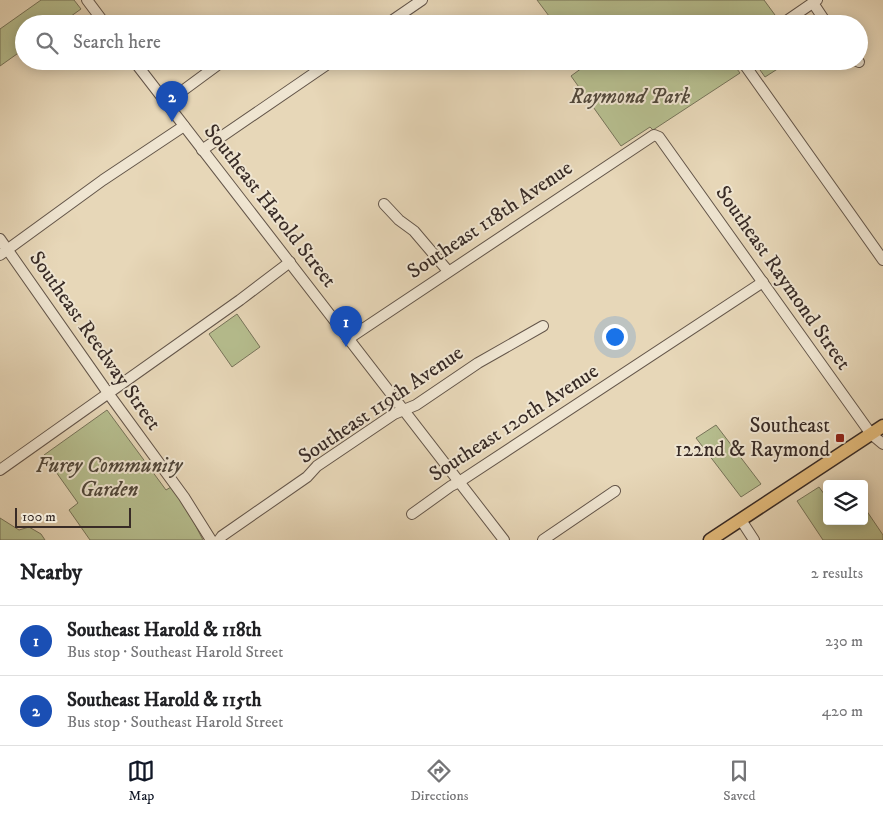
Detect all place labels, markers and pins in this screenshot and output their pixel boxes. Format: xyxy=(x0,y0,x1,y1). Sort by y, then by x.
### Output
pin: 2 xyxy=(156,81,188,122)
pin: 1 xyxy=(330,306,362,347)
place label: Southeast 122nd & Raymond xyxy=(675,413,831,463)
marker: Southeast 122nd & Raymond xyxy=(834,432,846,444)

